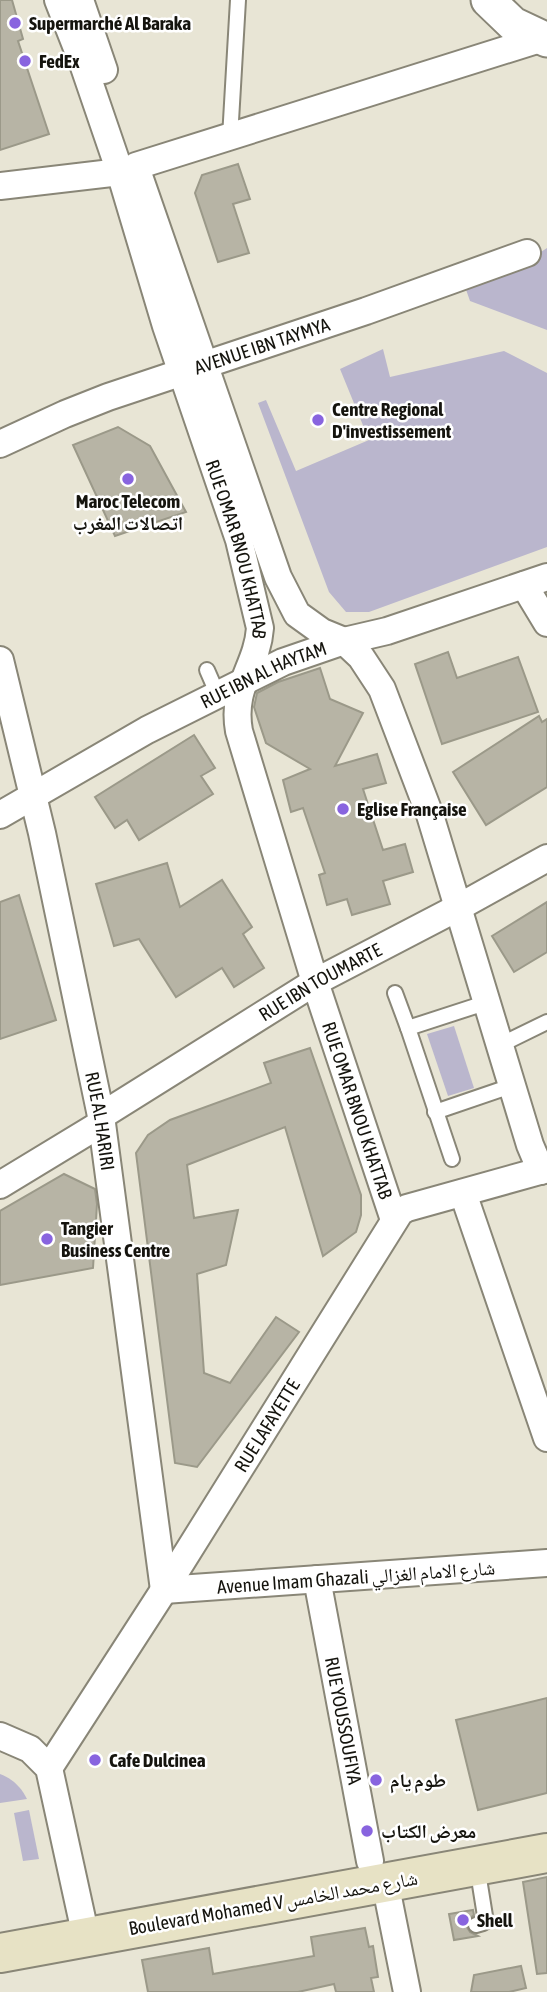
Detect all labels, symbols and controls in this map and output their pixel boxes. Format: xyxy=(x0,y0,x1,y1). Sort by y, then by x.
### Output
place label: Supermarché Al Baraka xyxy=(29,12,191,34)
marker: Supermarché Al Baraka xyxy=(7,15,23,31)
place label: FedEx xyxy=(39,50,80,72)
marker: FedEx xyxy=(17,53,33,69)
street label: AVENUE IBN TAYMYA xyxy=(191,313,333,378)
place label: Centre Regional D'investissement xyxy=(332,398,452,442)
marker: Centre Regional D'investissement xyxy=(310,412,326,428)
street label: RUE OMAR BNOU KHATTAB xyxy=(201,457,271,640)
marker: Maroc Telecom اتصالات المغرب xyxy=(120,471,136,487)
place label: Maroc Telecom اتصالات المغرب xyxy=(73,490,183,535)
street label: RUE IBN AL HAYTAM xyxy=(197,637,329,712)
place label: Eglise Française xyxy=(357,798,467,820)
marker: Eglise Française xyxy=(335,801,351,817)
street label: RUE IBN TOUMARTE xyxy=(255,938,385,1025)
street label: RUE OMAR BNOU KHATTAB xyxy=(318,1019,397,1202)
street label: RUE AL HARIRI xyxy=(81,1070,119,1172)
place label: Tangier Business Centre xyxy=(61,1217,171,1261)
marker: Tangier Business Centre xyxy=(39,1231,55,1247)
street label: RUE LAFAYETTE xyxy=(230,1375,304,1476)
street label: Avenue Imam Ghazali شارع الامام الغزالي xyxy=(216,1556,496,1603)
street label: RUE YOUSSOUFIYA xyxy=(321,1655,366,1787)
place label: Cafe Dulcinea xyxy=(109,1749,206,1771)
marker: Cafe Dulcinea xyxy=(87,1752,103,1768)
place label: طوم يام xyxy=(390,1769,446,1794)
marker: طوم يام xyxy=(368,1772,384,1788)
place label: معرض الكتاب xyxy=(381,1820,476,1843)
marker: معرض الكتاب xyxy=(359,1823,375,1839)
street label: Boulevard Mohamed V شارع محمد الخامس xyxy=(127,1867,419,1940)
place label: Shell xyxy=(477,1909,514,1931)
marker: Shell xyxy=(455,1912,471,1928)

